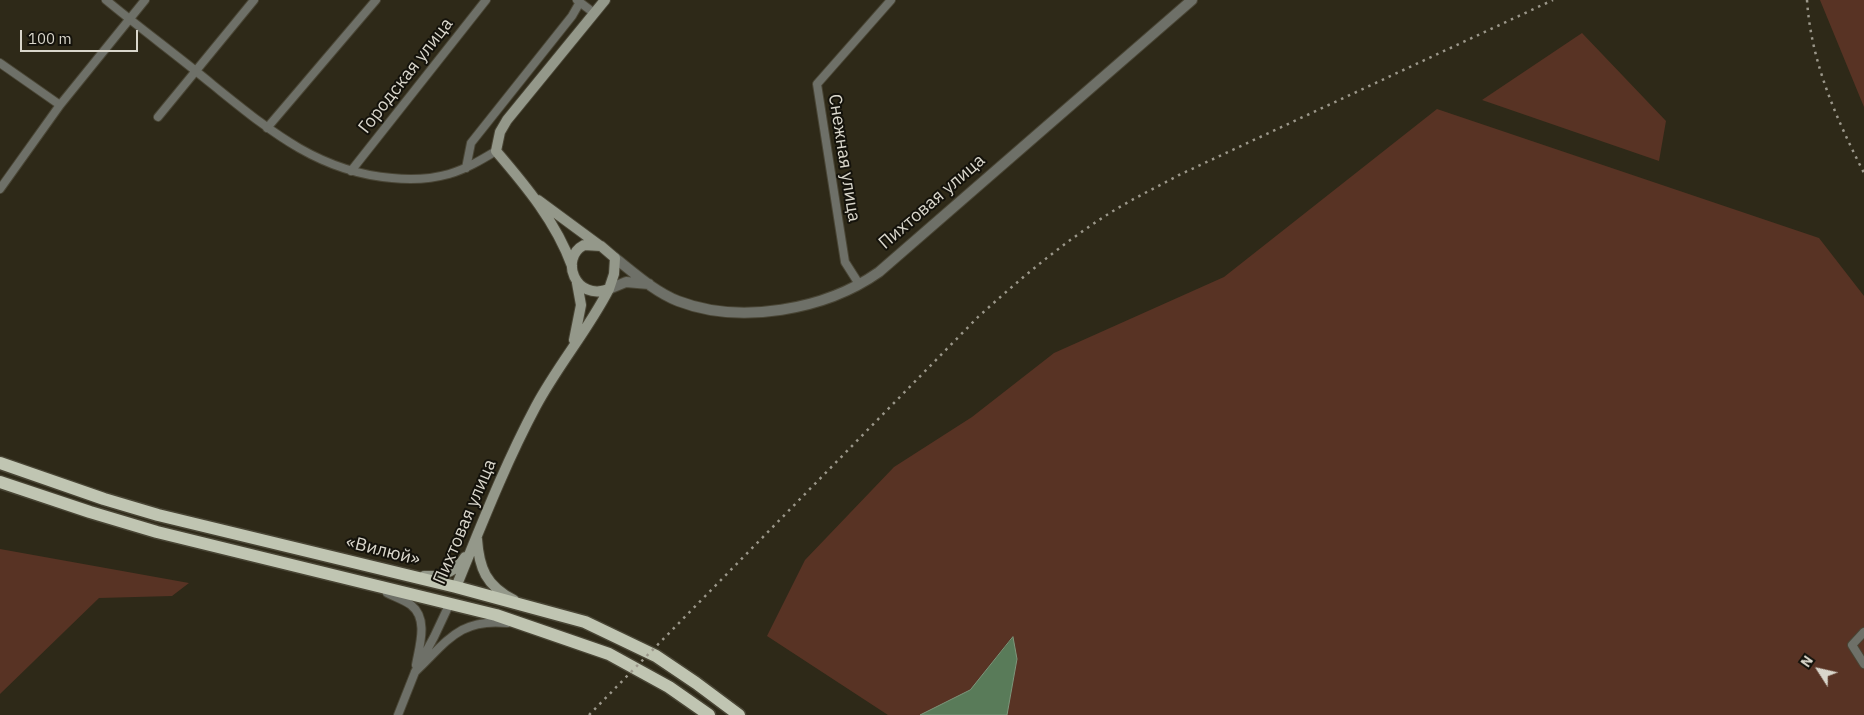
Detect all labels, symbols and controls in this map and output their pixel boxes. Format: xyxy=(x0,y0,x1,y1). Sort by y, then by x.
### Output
street label: Городская улица xyxy=(354,14,458,138)
scale bar xyxy=(22,20,140,52)
text: 100 m xyxy=(28,29,72,48)
street label: Снежная улица xyxy=(823,93,865,223)
street label: Пихтовая улица xyxy=(874,150,990,254)
street label: Пихтовая улица xyxy=(429,456,501,588)
street label: «Вилюй» xyxy=(344,531,422,571)
north arrow xyxy=(1794,645,1844,695)
text: N xyxy=(1796,652,1817,671)

